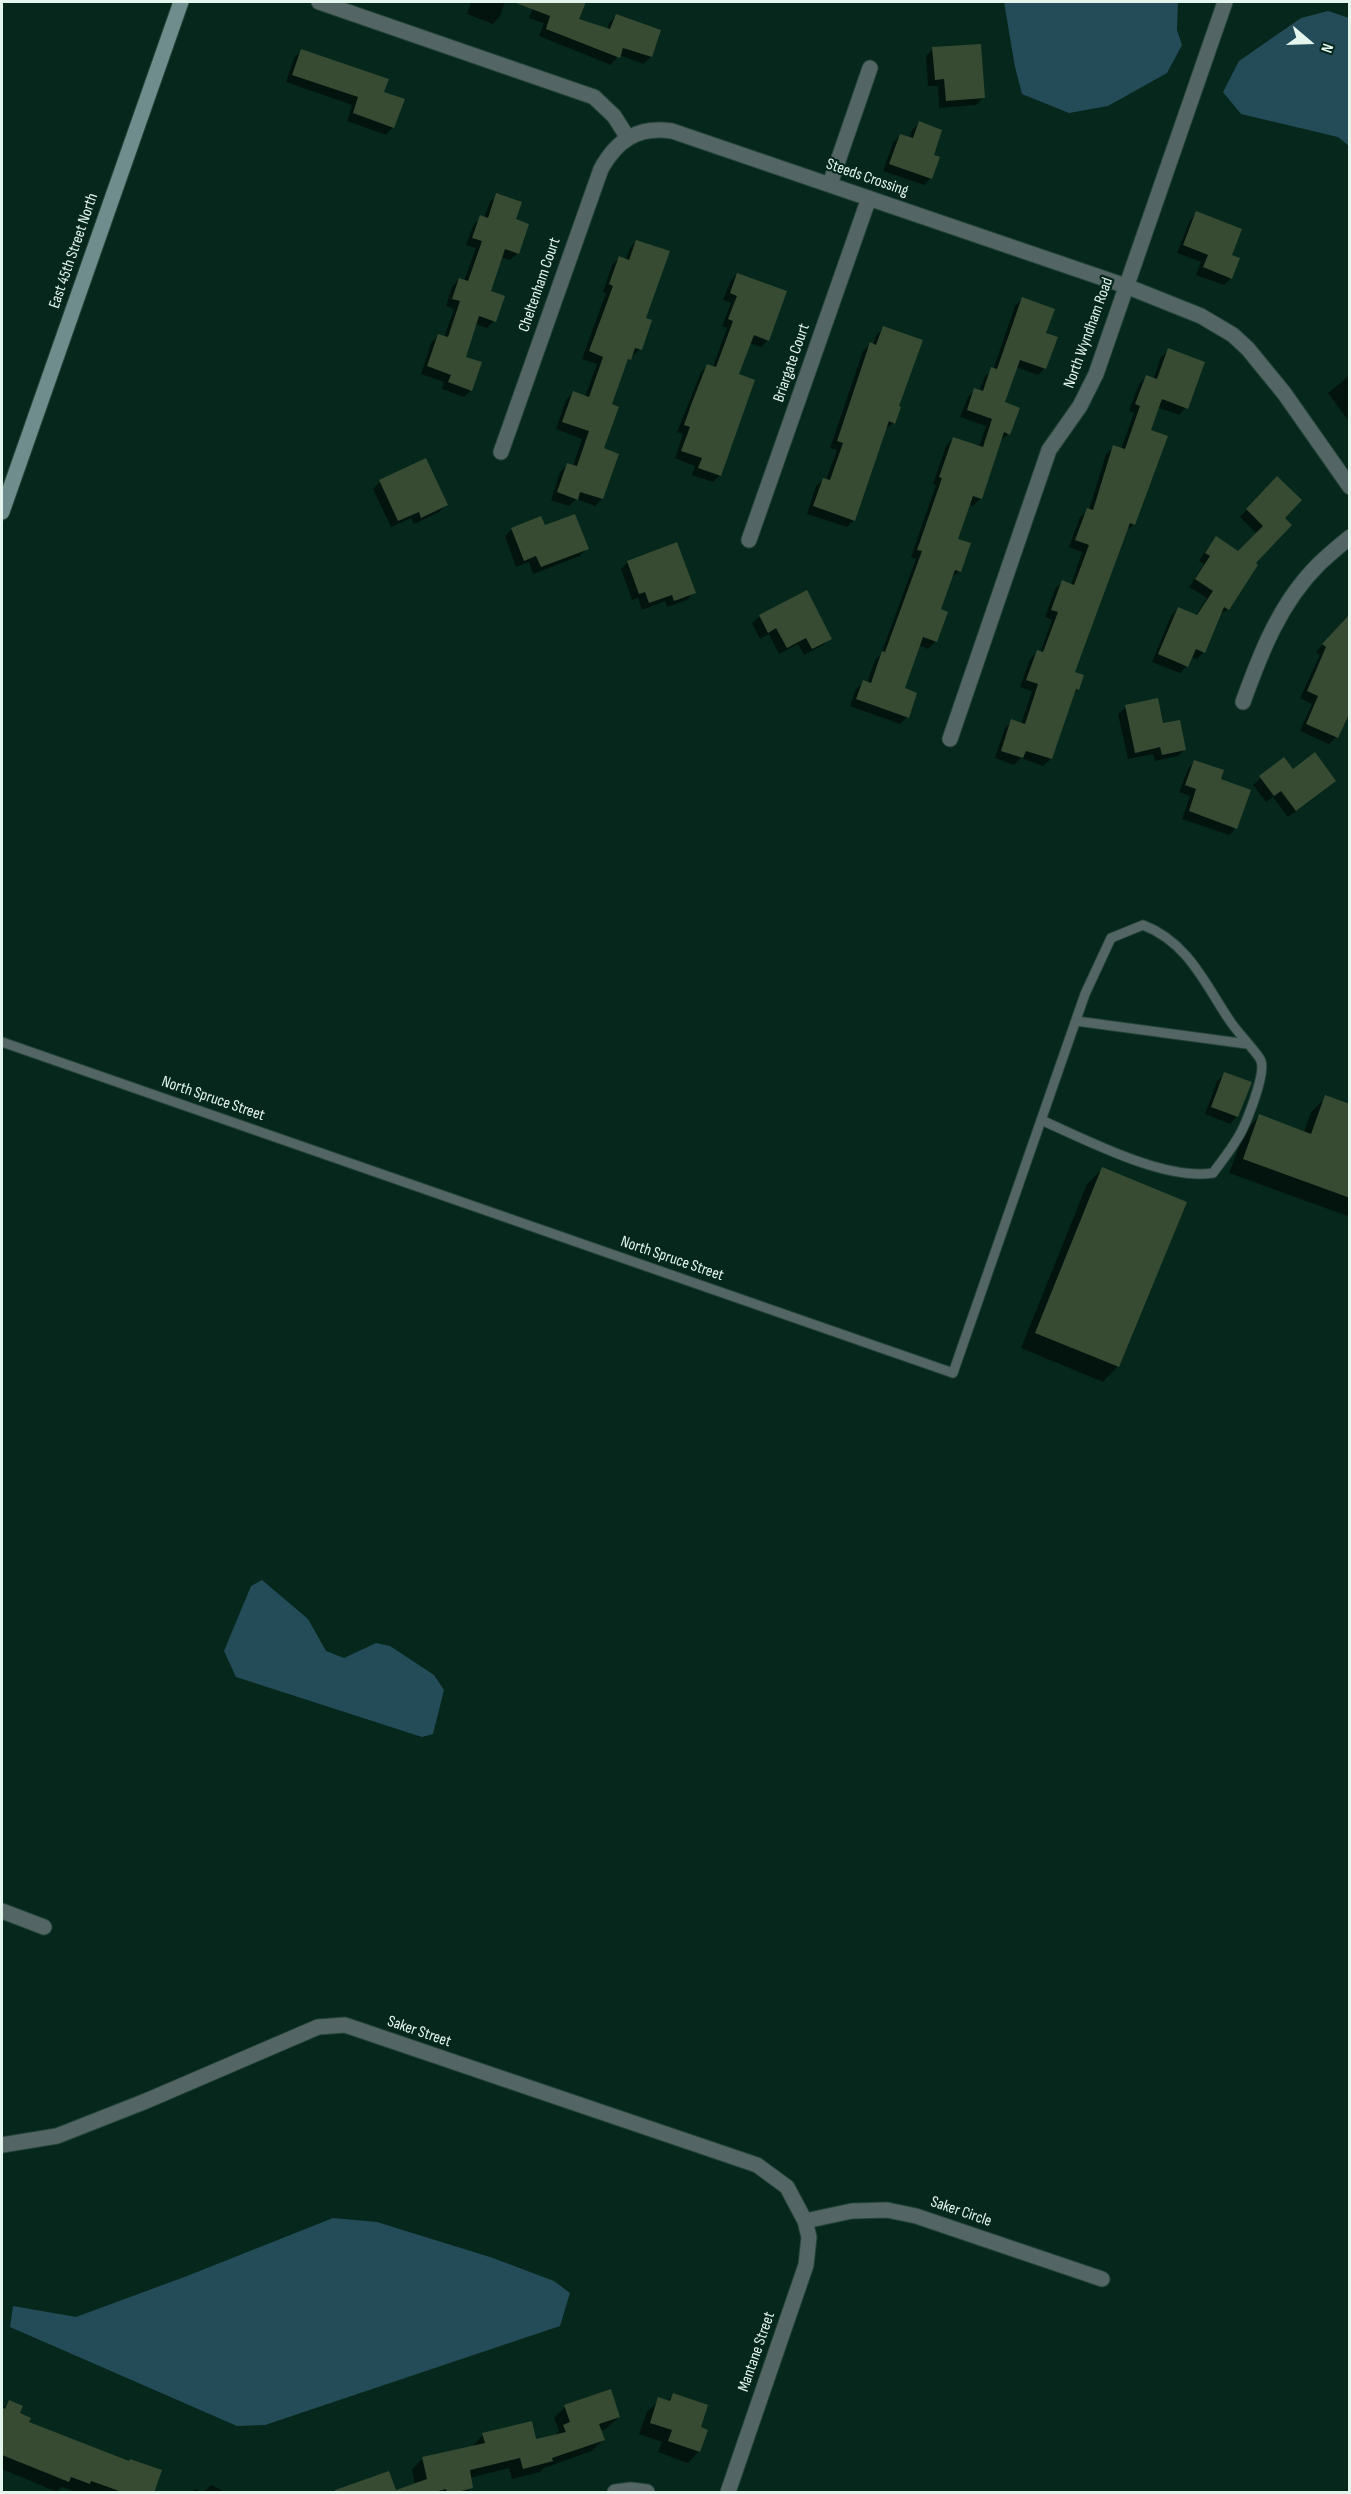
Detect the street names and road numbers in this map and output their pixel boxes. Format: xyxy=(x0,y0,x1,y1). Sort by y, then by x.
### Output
street label: Steeds Crossing xyxy=(823,155,911,201)
street label: East 45th Street North xyxy=(45,191,103,311)
street label: Cheltenham Court xyxy=(515,235,565,335)
street label: North Wyndham Road xyxy=(1060,275,1118,391)
street label: Briargate Court xyxy=(770,321,814,405)
street label: North Spruce Street xyxy=(159,1072,267,1126)
street label: North Spruce Street xyxy=(618,1232,726,1286)
street label: Saker Street xyxy=(385,2012,453,2052)
street label: Saker Circle xyxy=(928,2193,994,2231)
street label: Mantane Street xyxy=(734,2310,780,2394)

